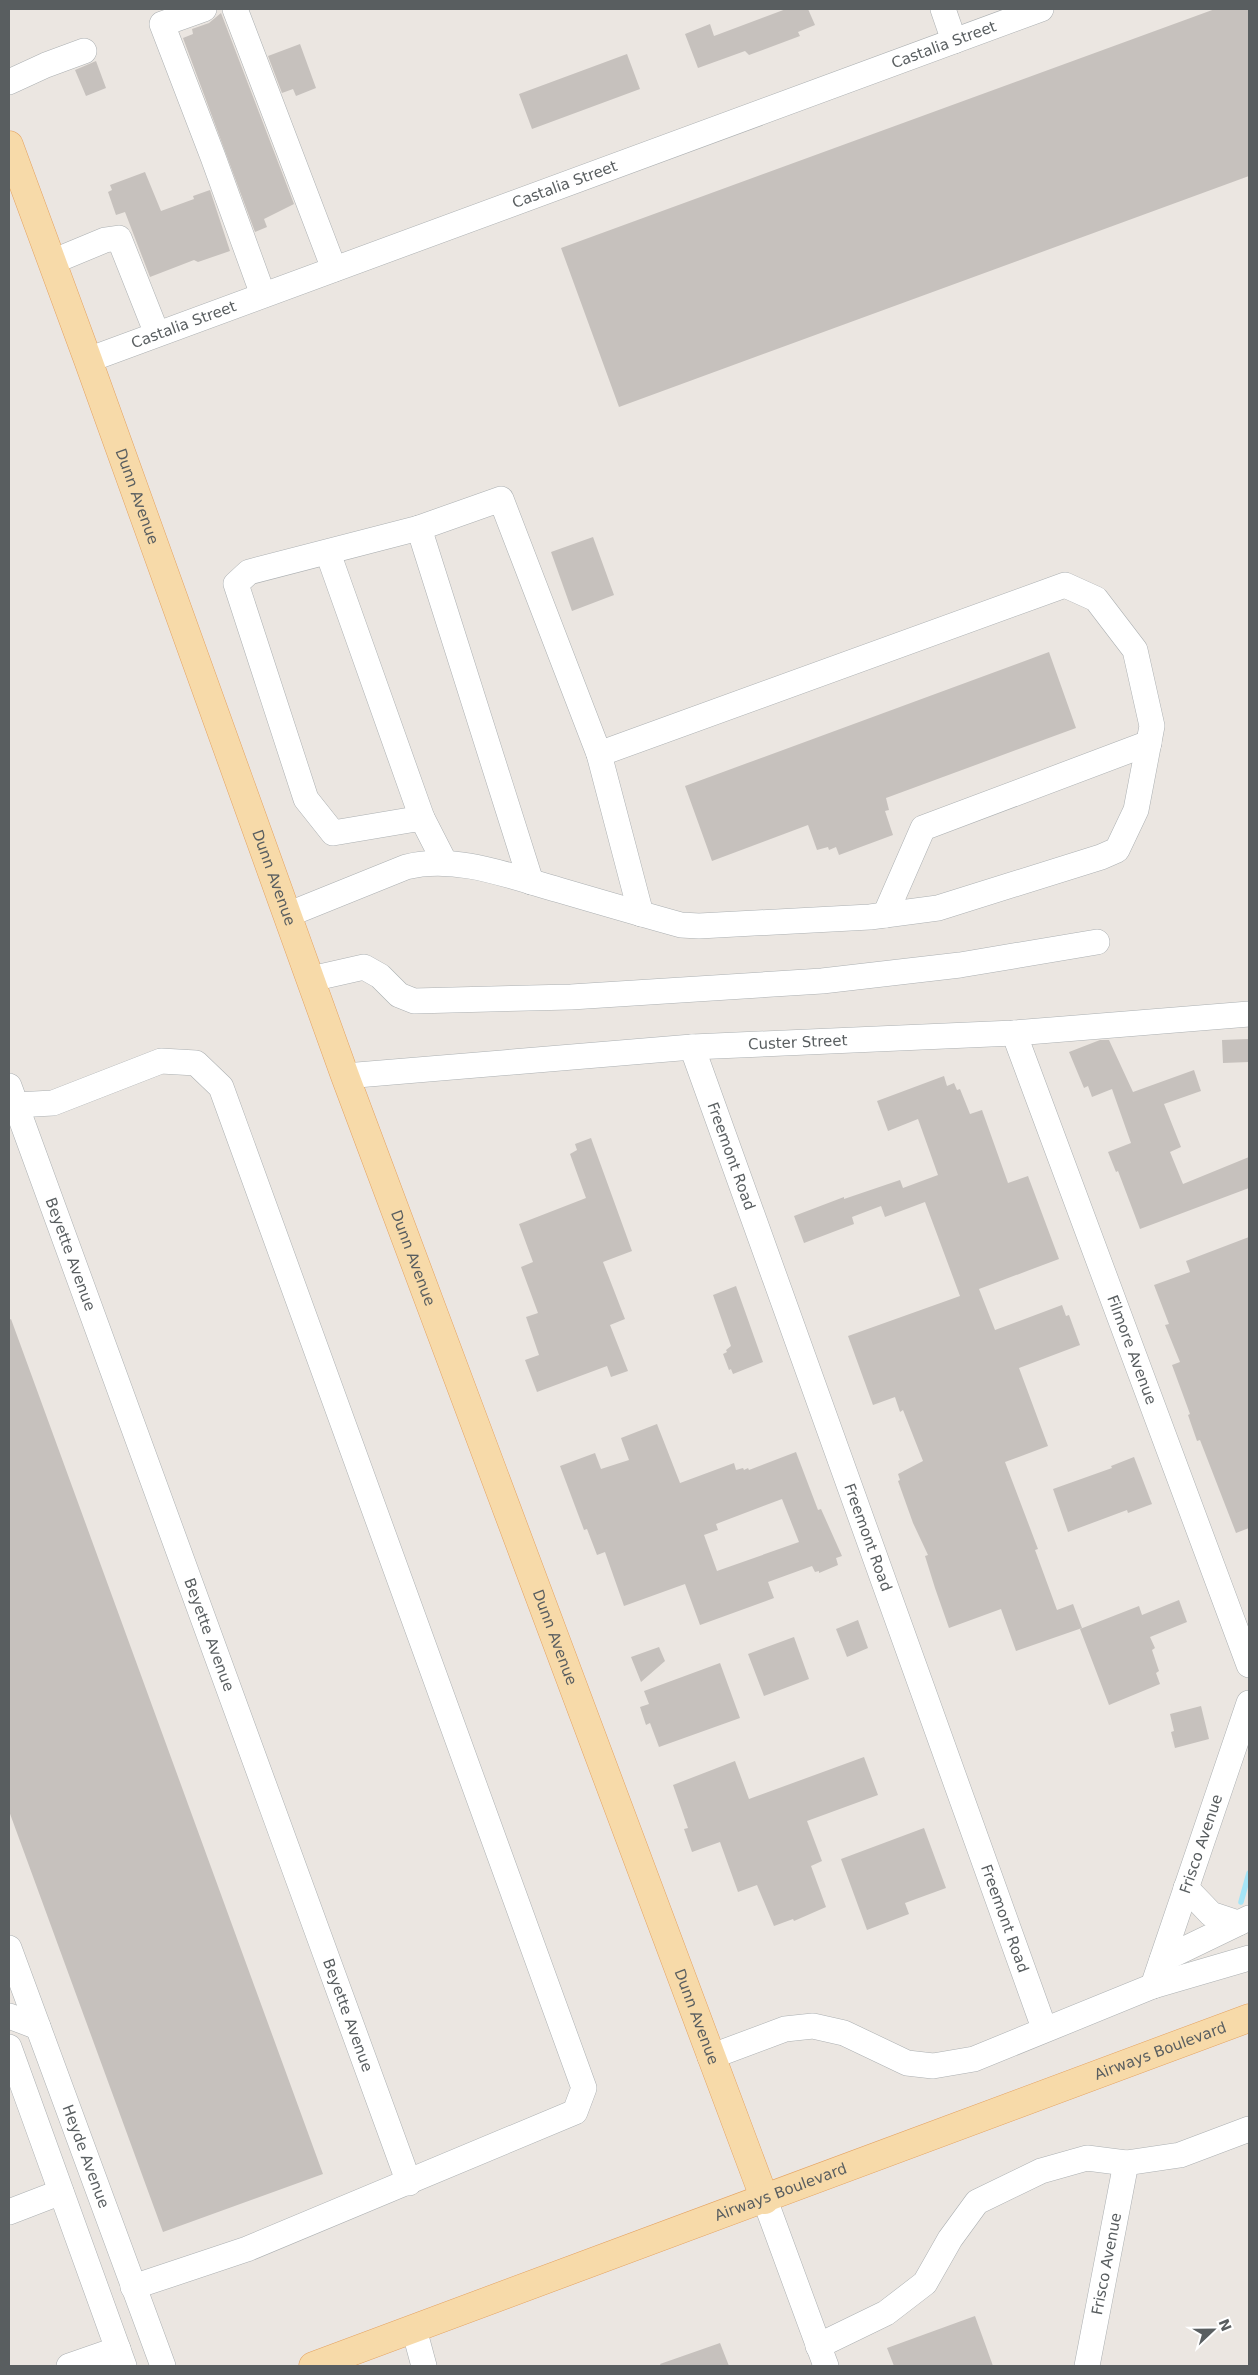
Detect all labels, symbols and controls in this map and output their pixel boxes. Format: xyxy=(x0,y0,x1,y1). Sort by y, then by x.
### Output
street label: Castalia Street xyxy=(889,17,999,72)
street label: Castalia Street xyxy=(510,157,620,212)
street label: Castalia Street xyxy=(129,297,239,352)
street label: Dunn Avenue xyxy=(111,446,162,547)
street label: Dunn Avenue xyxy=(248,827,299,928)
street label: Custer Street xyxy=(748,1031,848,1054)
street label: Freemont Road xyxy=(704,1100,759,1213)
street label: Beyette Avenue xyxy=(41,1195,99,1313)
street label: Dunn Avenue xyxy=(387,1208,439,1308)
street label: Filmore Avenue xyxy=(1103,1293,1160,1407)
street label: Freemont Road xyxy=(840,1481,896,1594)
street label: Beyette Avenue xyxy=(180,1576,238,1694)
street label: Dunn Avenue xyxy=(529,1587,581,1688)
street label: Frisco Avenue xyxy=(1176,1792,1226,1896)
street label: Freemont Road xyxy=(977,1862,1032,1975)
street label: Beyette Avenue xyxy=(319,1956,377,2074)
street label: Dunn Avenue xyxy=(670,1966,723,2067)
street label: Airways Boulevard xyxy=(1092,2018,1229,2084)
street label: Heyde Avenue xyxy=(59,2102,113,2210)
street label: Airways Boulevard xyxy=(712,2159,849,2225)
street label: Frisco Avenue xyxy=(1088,2211,1125,2316)
north arrow xyxy=(1188,2305,1238,2355)
text: N xyxy=(1215,2317,1235,2334)

